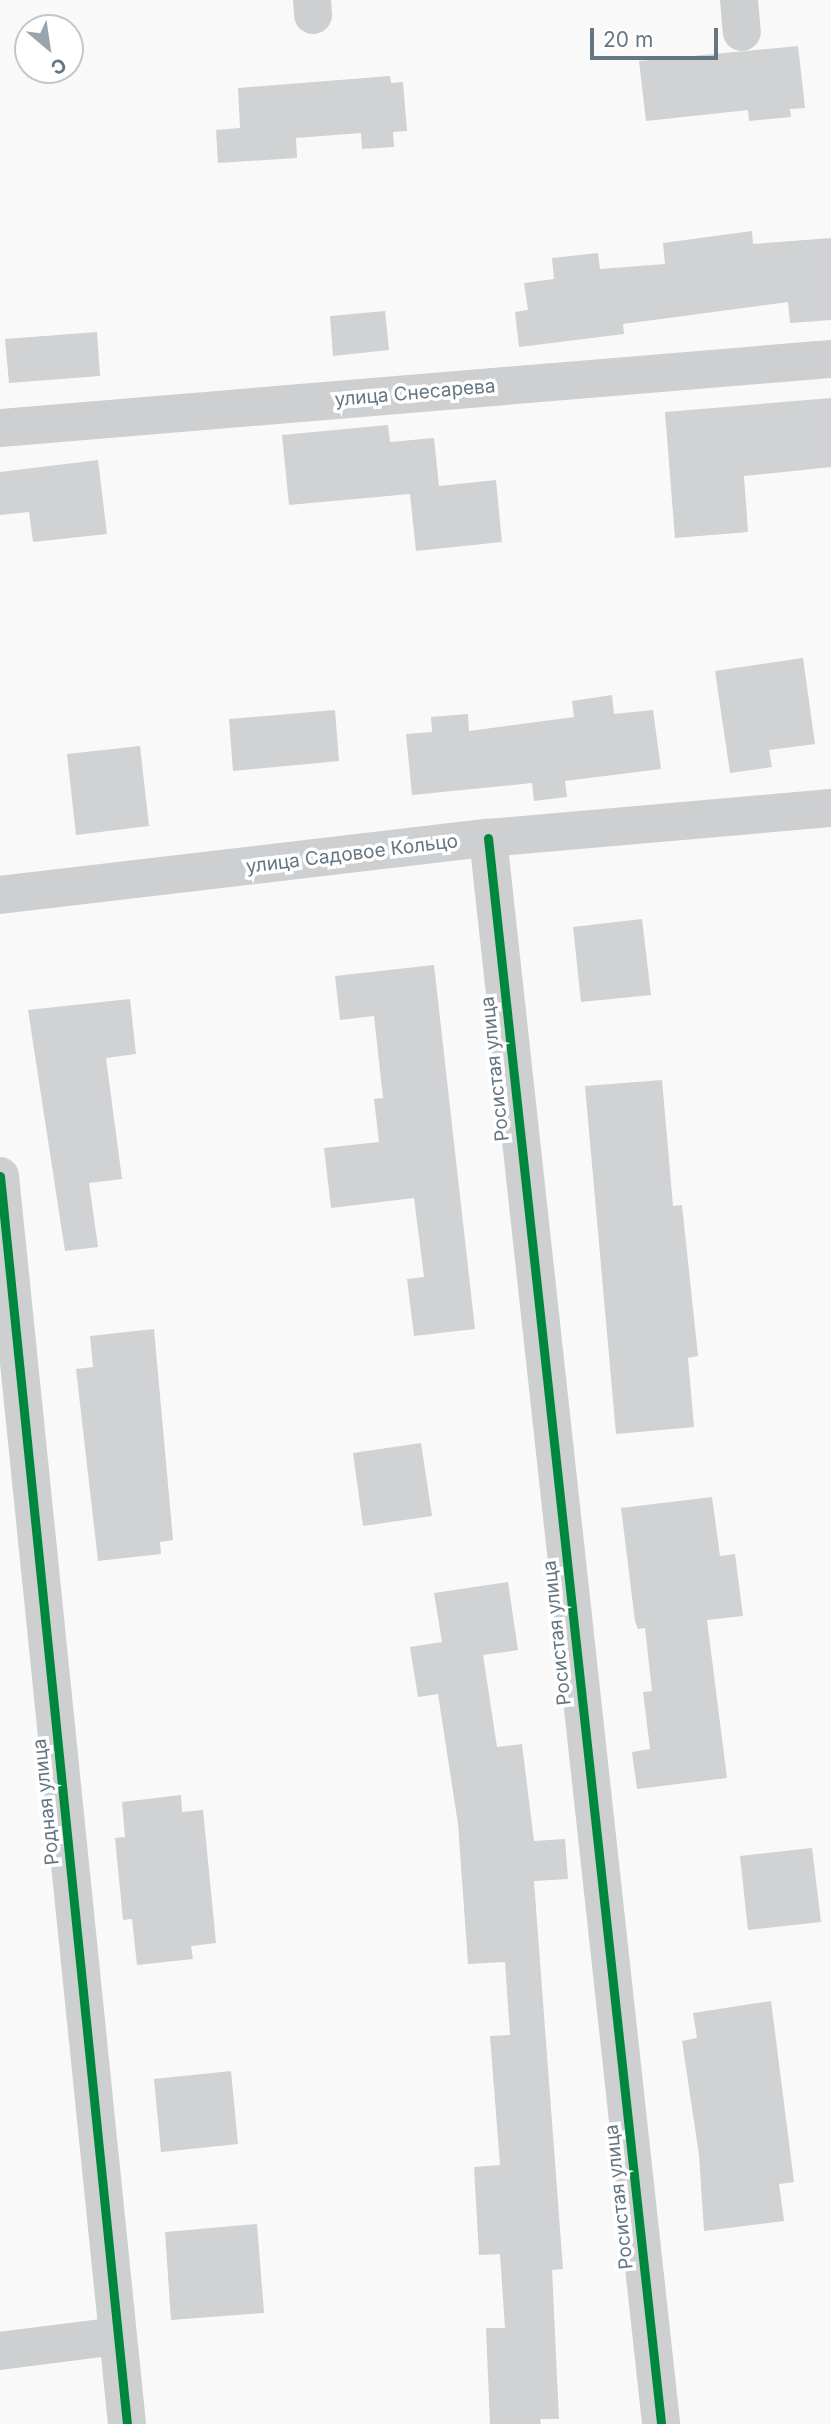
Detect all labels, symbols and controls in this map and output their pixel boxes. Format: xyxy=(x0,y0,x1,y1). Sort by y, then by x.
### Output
north arrow xyxy=(14,14,84,84)
scale bar xyxy=(593,14,721,58)
text: 20 m xyxy=(603,27,653,52)
text: С xyxy=(47,53,70,80)
street label: улица Снесарева xyxy=(334,375,496,411)
street label: улица Садовое Кольцо xyxy=(245,830,459,878)
street label: Росистая улица xyxy=(476,995,514,1143)
street label: Росистая улица xyxy=(538,1559,576,1707)
street label: Родная улица xyxy=(28,1738,64,1866)
street label: Росистая улица xyxy=(600,2123,638,2271)

